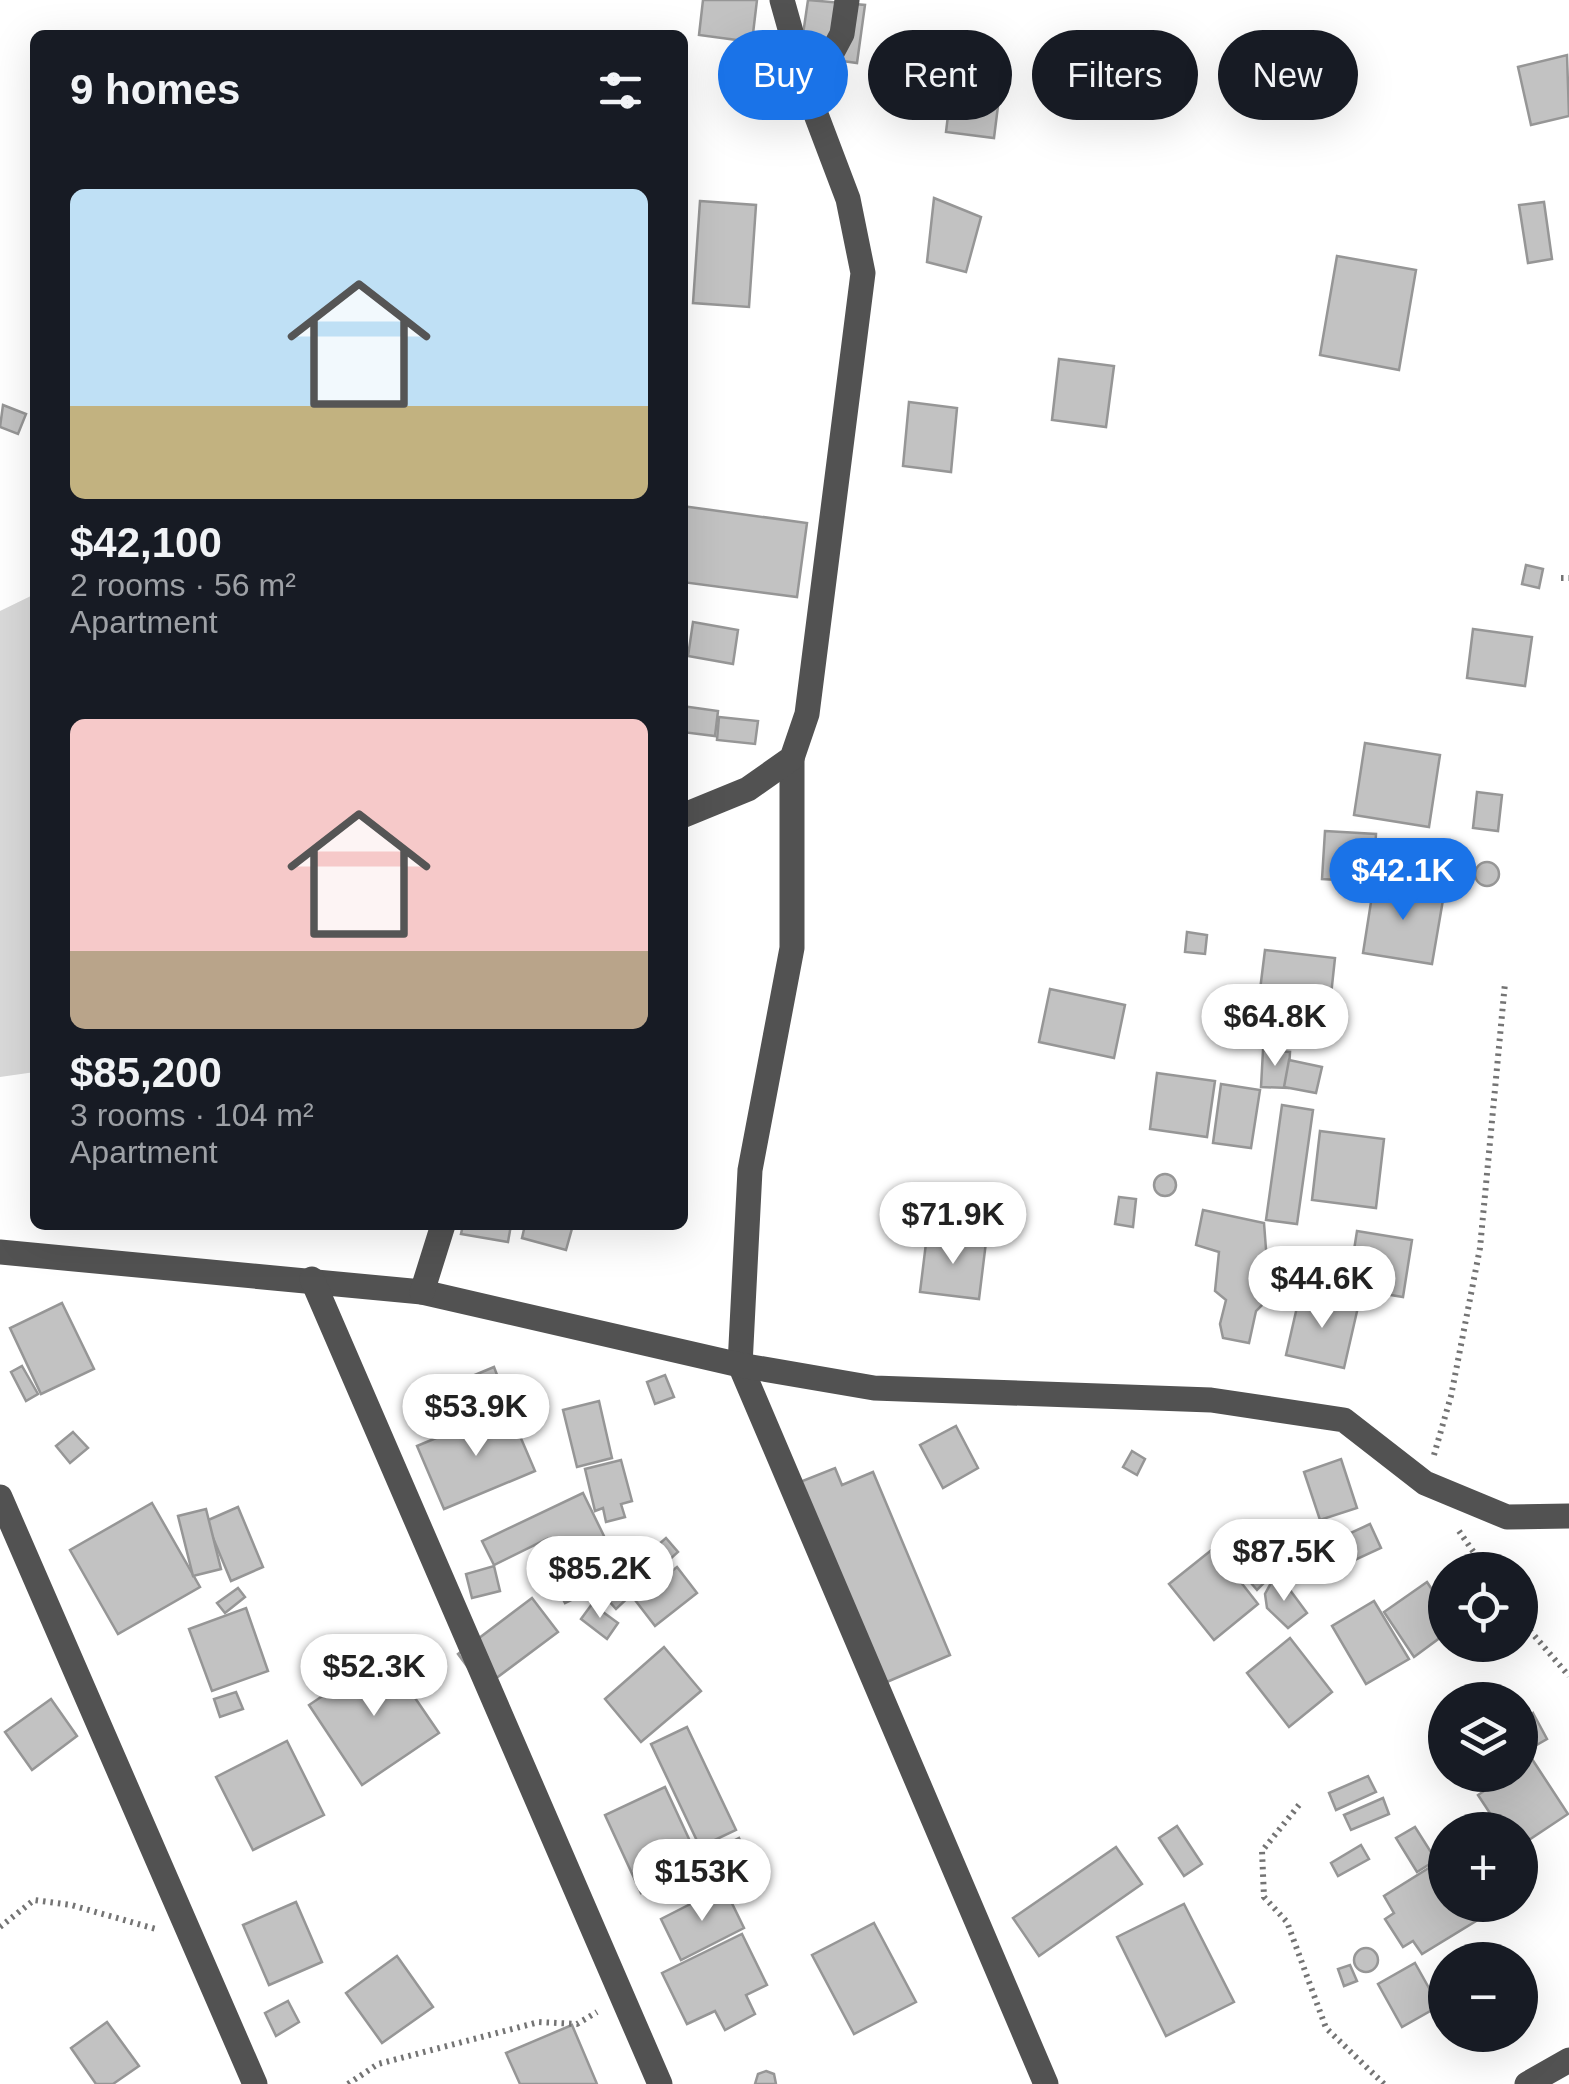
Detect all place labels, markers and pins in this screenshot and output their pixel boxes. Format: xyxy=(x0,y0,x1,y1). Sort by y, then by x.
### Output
pin: $42.1K xyxy=(1322,838,1484,923)
pin: $64.8K xyxy=(1194,984,1356,1069)
pin: $71.9K xyxy=(872,1182,1034,1267)
pin: $44.6K xyxy=(1241,1246,1403,1331)
pin: $53.9K xyxy=(395,1374,557,1459)
pin: $87.5K xyxy=(1203,1519,1365,1604)
pin: $85.2K xyxy=(519,1536,681,1621)
pin: $52.3K xyxy=(293,1634,455,1719)
pin: $153K xyxy=(632,1839,772,1924)

